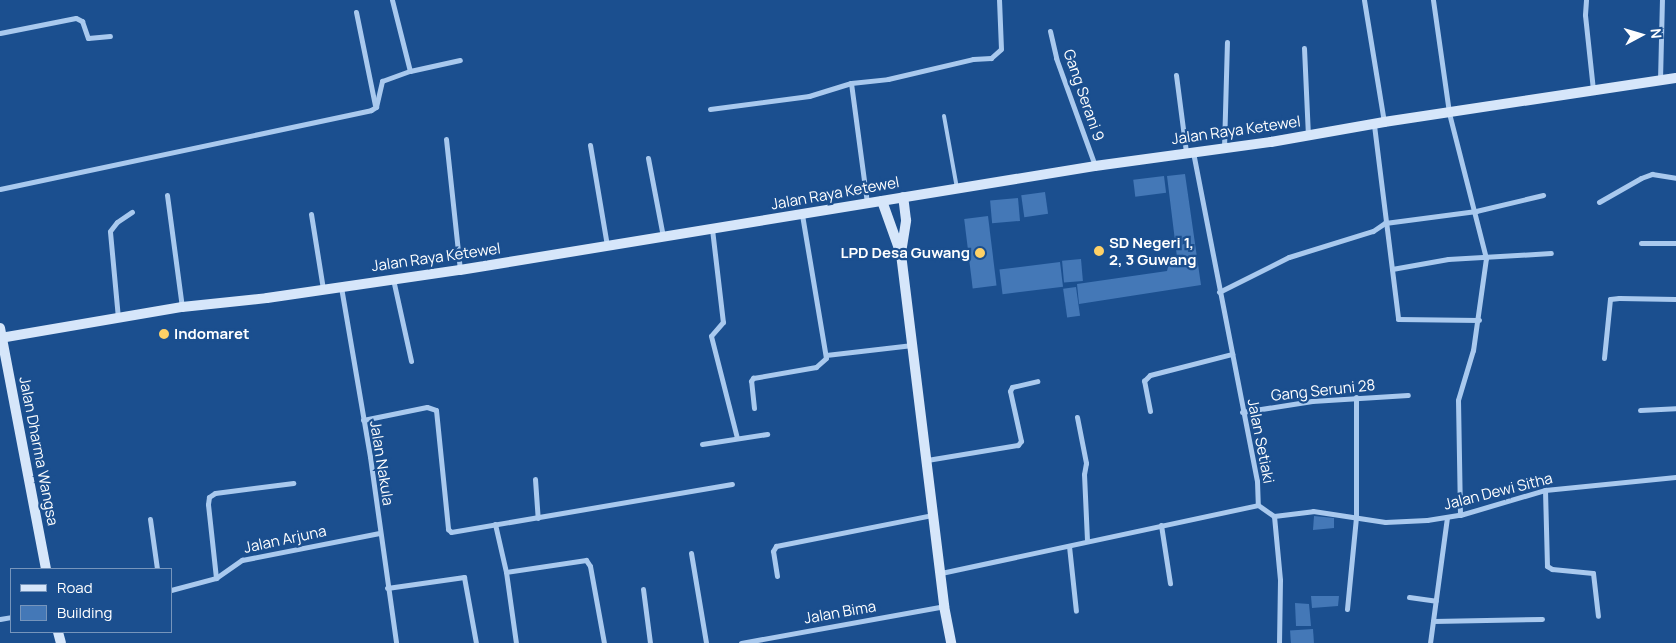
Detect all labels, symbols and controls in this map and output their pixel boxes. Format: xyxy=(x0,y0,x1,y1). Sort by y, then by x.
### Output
north arrow xyxy=(1616,10,1666,60)
text: N xyxy=(1646,27,1666,39)
street label: Gang Serani 9 xyxy=(1060,47,1108,143)
street label: Jalan Raya Ketewel xyxy=(1170,112,1302,148)
street label: Jalan Raya Ketewel xyxy=(769,173,901,213)
place label: SD Negeri 1, 2, 3 Guwang xyxy=(1109,233,1196,268)
street label: Jalan Raya Ketewel xyxy=(370,239,502,275)
place label: LPD Desa Guwang xyxy=(840,244,970,262)
marker: SD Negeri 1, 2, 3 Guwang xyxy=(1093,245,1105,257)
marker: LPD Desa Guwang xyxy=(974,247,986,259)
place label: Indomaret xyxy=(174,325,249,343)
marker: Indomaret xyxy=(158,328,170,340)
street label: Jalan Dharma Wangsa xyxy=(16,375,62,527)
street label: Gang Seruni 28 xyxy=(1270,376,1376,404)
street label: Jalan Setiaki xyxy=(1244,397,1278,485)
street label: Jalan Nakula xyxy=(366,419,398,507)
street label: Jalan Dewi Sitha xyxy=(1442,469,1554,513)
street label: Jalan Arjuna xyxy=(242,521,328,557)
legend xyxy=(10,568,172,633)
text: Road xyxy=(57,577,93,598)
street label: Jalan Bima xyxy=(803,597,877,627)
text: Building xyxy=(57,602,112,623)

